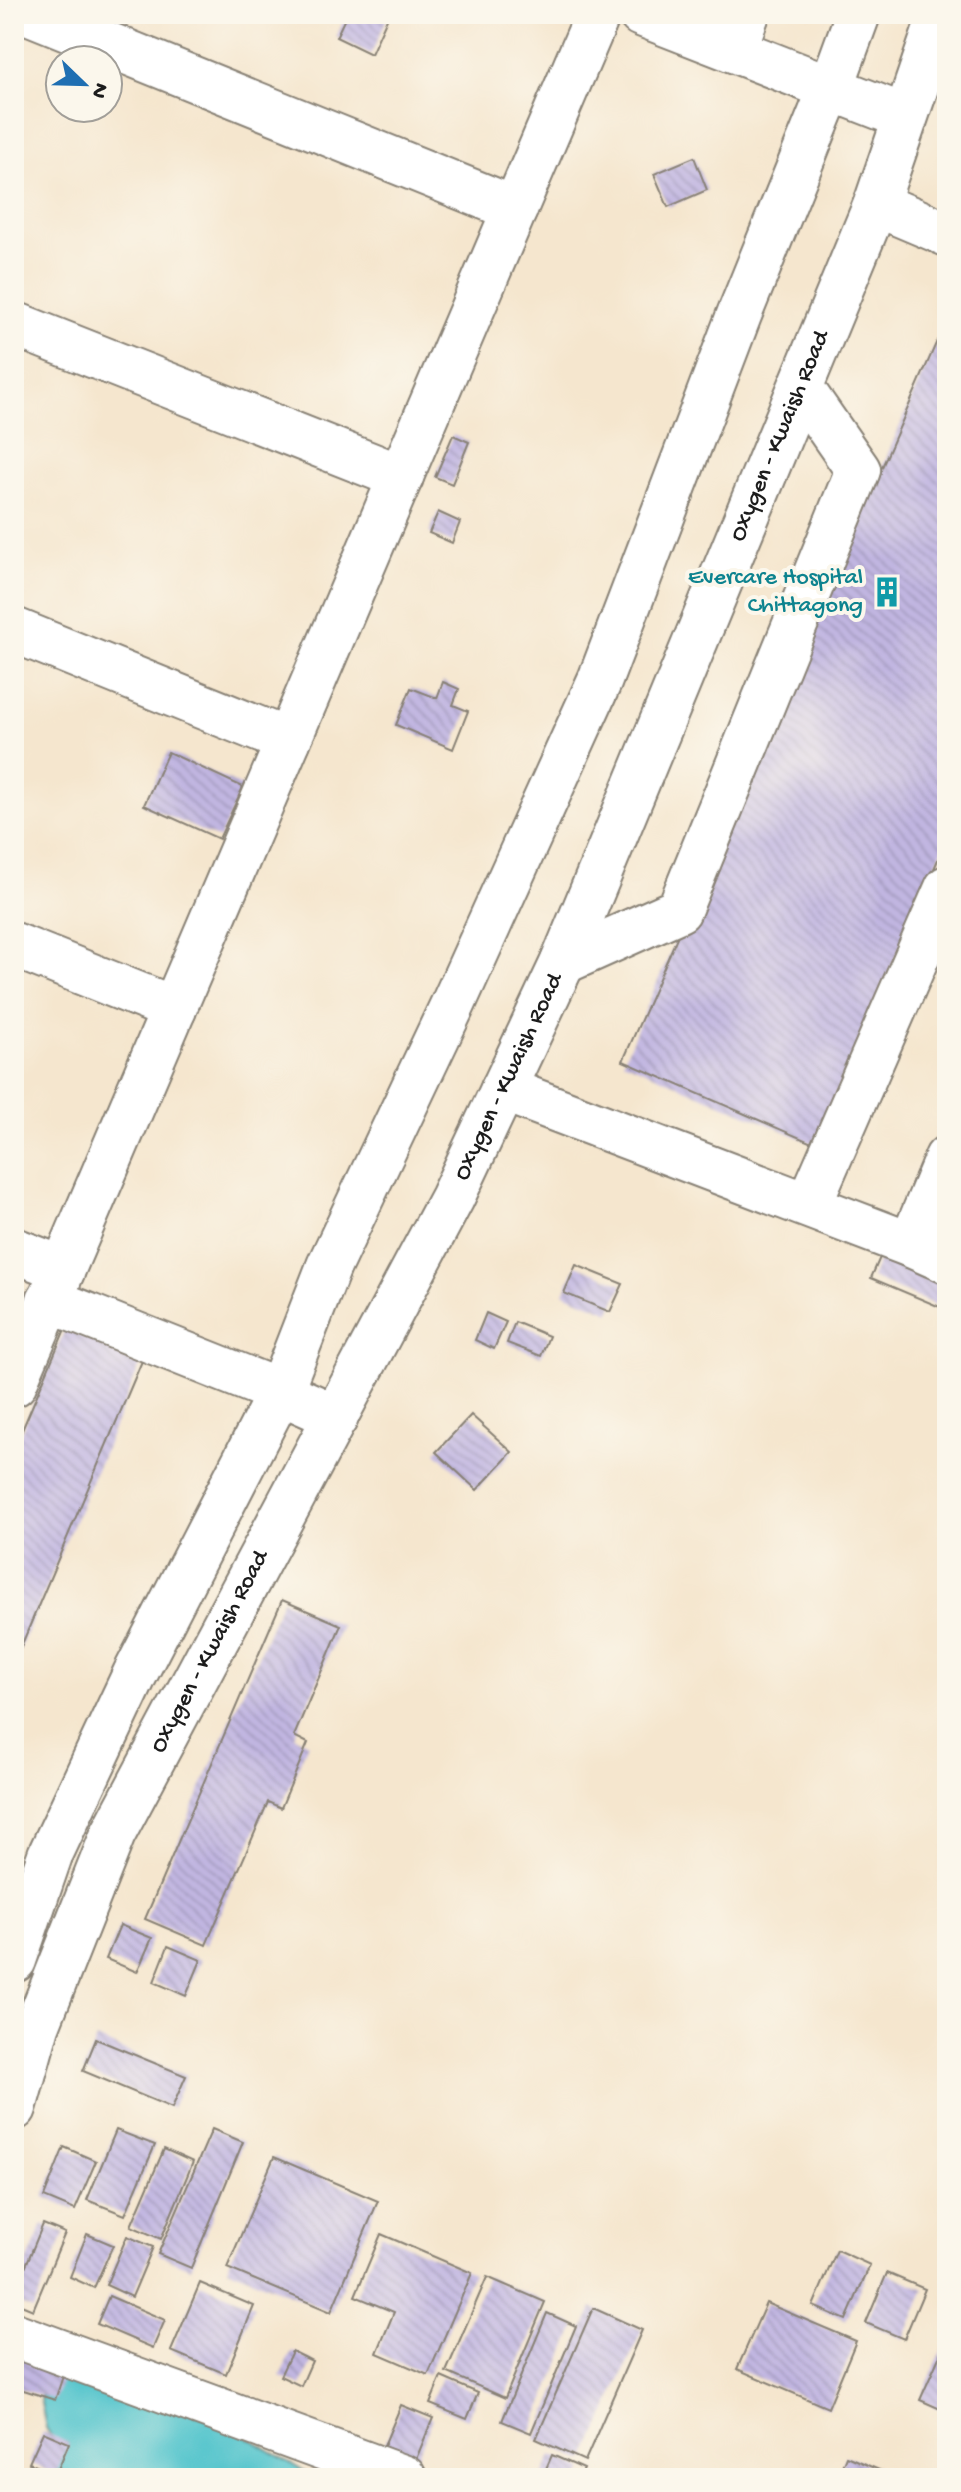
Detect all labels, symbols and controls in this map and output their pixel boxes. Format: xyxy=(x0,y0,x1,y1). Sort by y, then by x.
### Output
north arrow xyxy=(44,44,124,124)
text: N xyxy=(84,79,114,102)
street label: Oxygen - Kwaish Road xyxy=(724,325,837,546)
place label: Evercare Hospital Chittagong xyxy=(688,564,863,621)
building icon: Evercare Hospital Chittagong xyxy=(870,575,904,609)
street label: Oxygen - Kwaish Road xyxy=(448,967,571,1185)
street label: Oxygen - Kwaish Road xyxy=(144,1544,277,1758)

